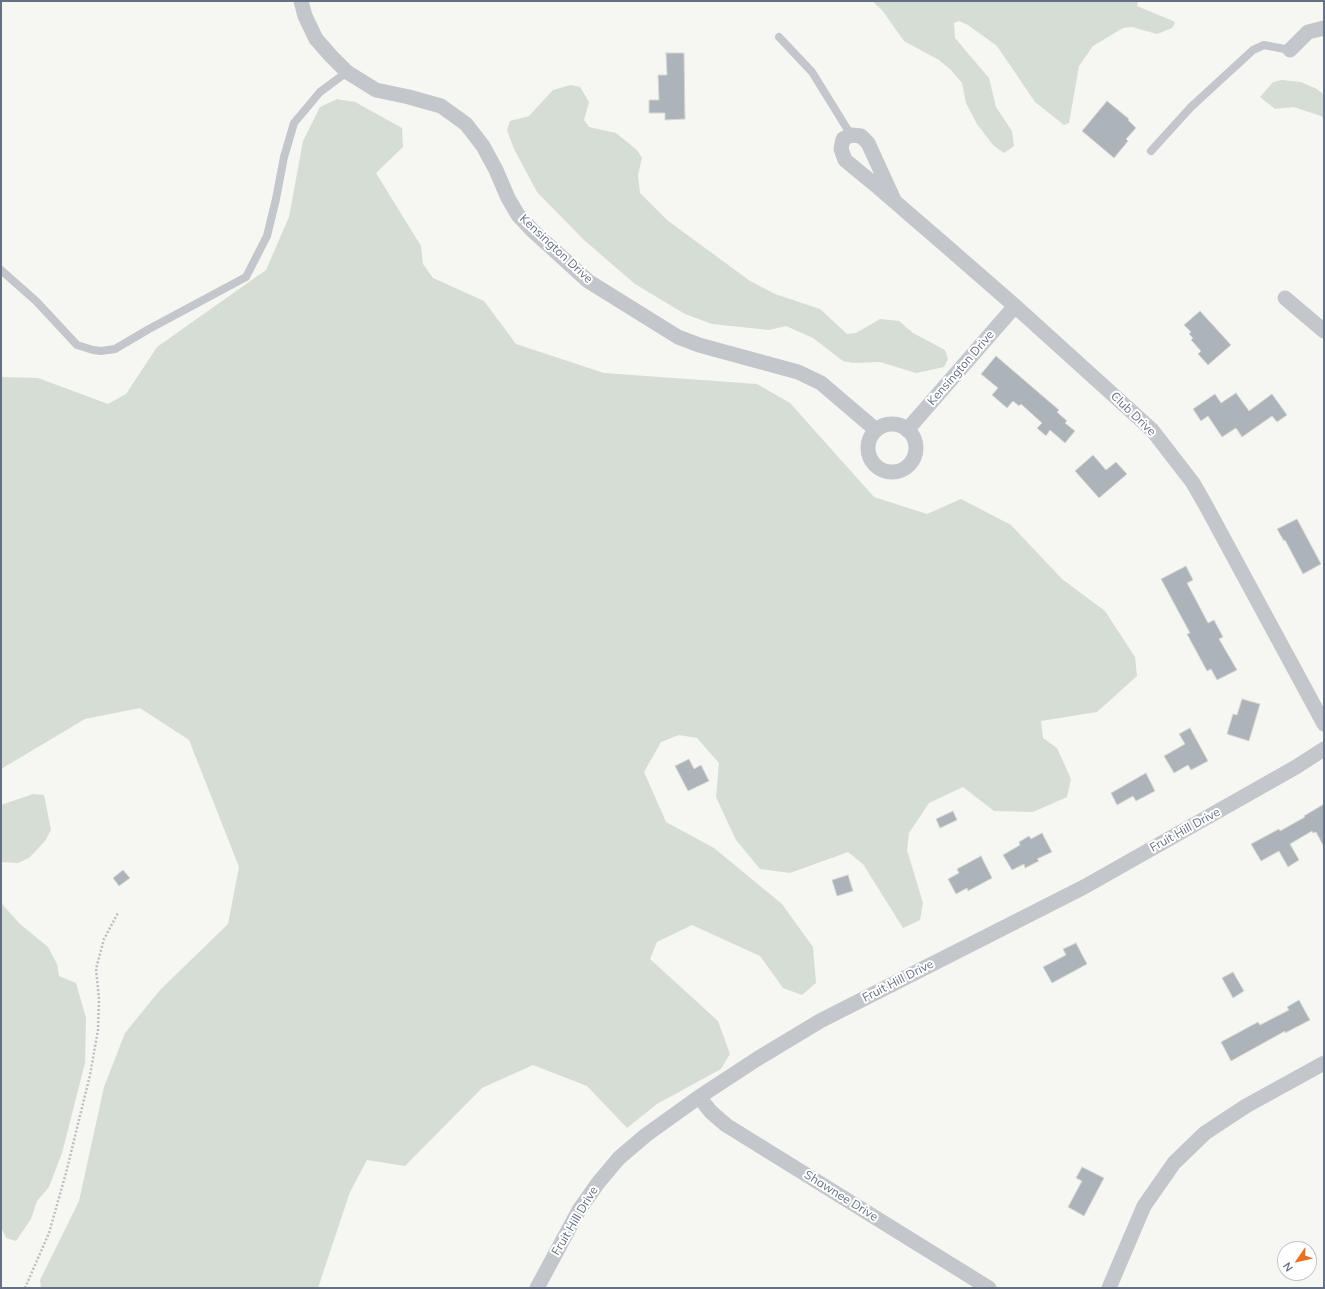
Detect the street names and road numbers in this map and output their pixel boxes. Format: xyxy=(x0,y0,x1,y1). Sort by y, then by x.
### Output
street label: Kensington Drive xyxy=(517,212,595,286)
street label: Kensington Drive xyxy=(925,328,997,408)
street label: Club Drive xyxy=(1107,389,1159,439)
street label: Fruit Hill Drive xyxy=(1147,805,1223,855)
street label: Fruit Hill Drive xyxy=(860,957,936,1005)
street label: Shawnee Drive xyxy=(801,1168,881,1224)
street label: Fruit Hill Drive xyxy=(549,1184,601,1258)

